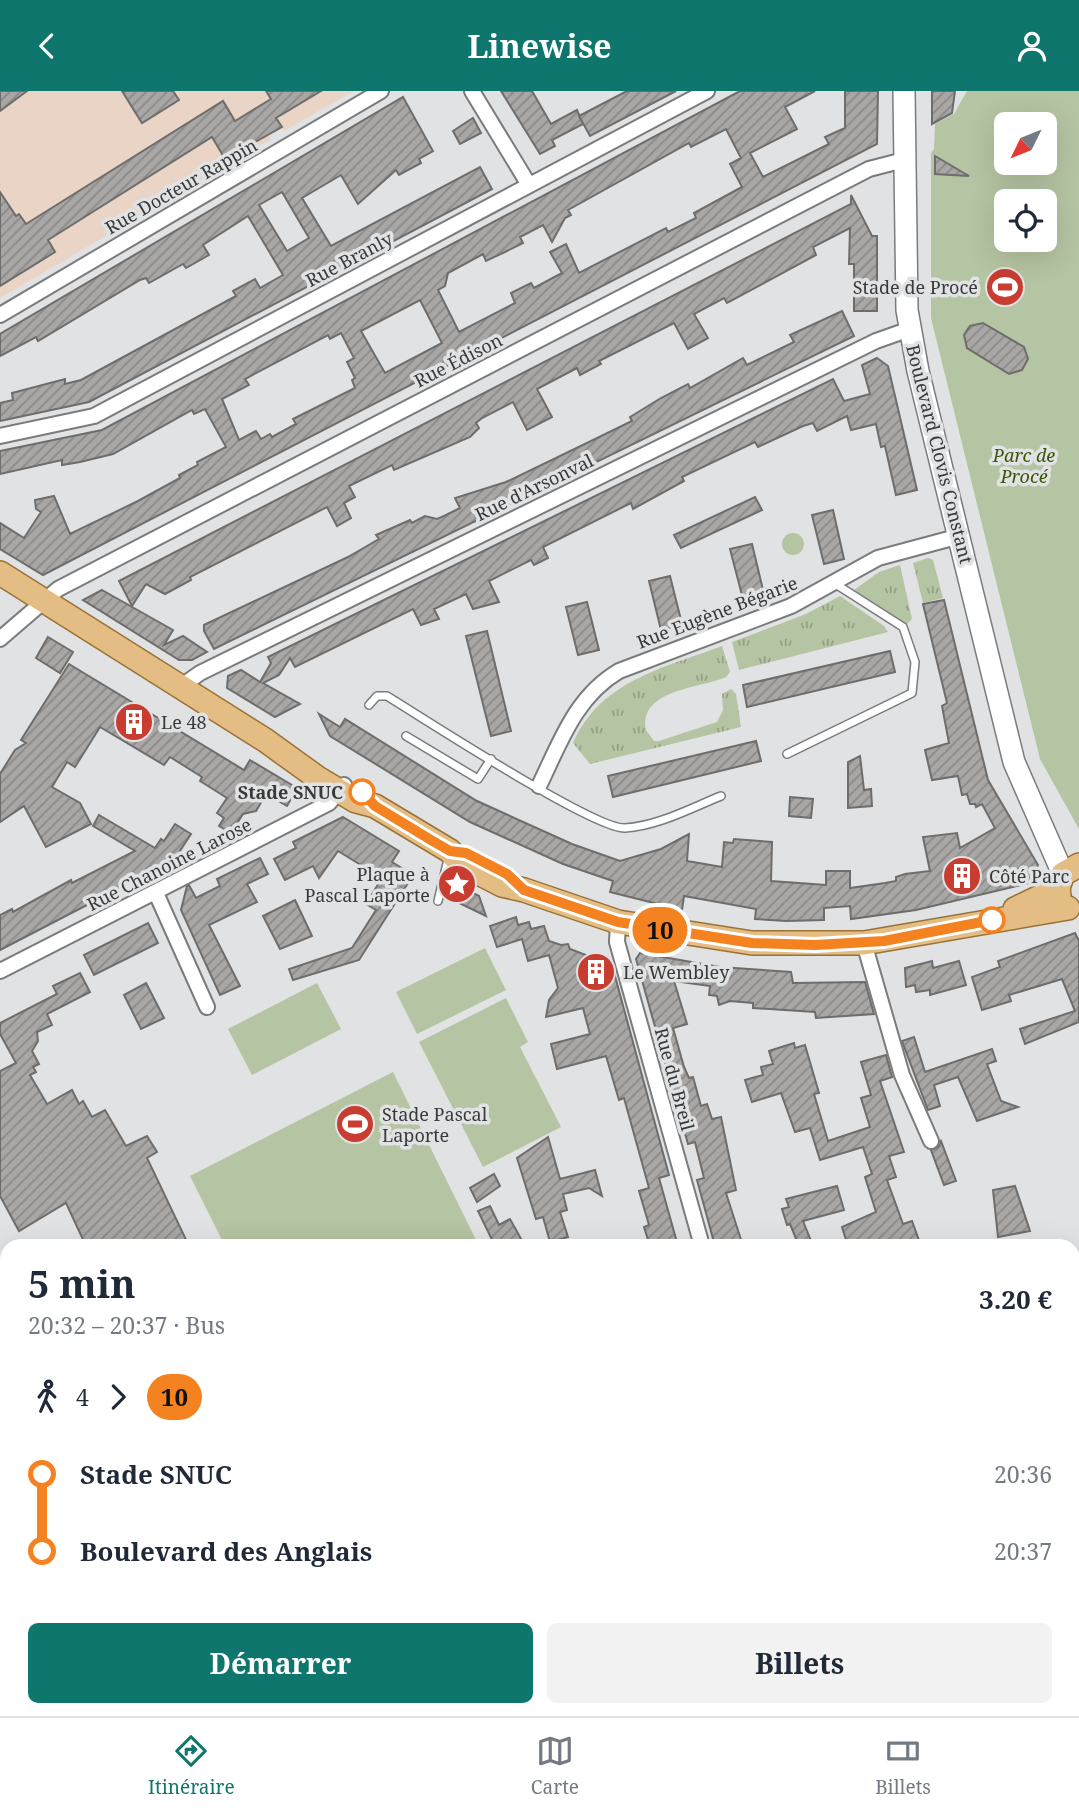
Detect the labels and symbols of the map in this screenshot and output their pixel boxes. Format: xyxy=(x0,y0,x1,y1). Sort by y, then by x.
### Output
north arrow xyxy=(994,112,1057,175)
street label: Rue Docteur Rappin xyxy=(101,132,262,239)
street label: Rue Branly xyxy=(301,226,397,292)
sports icon: Stade de Procé xyxy=(984,266,1026,308)
place label: Stade de Procé xyxy=(853,275,978,299)
street label: Rue Édison xyxy=(410,327,506,392)
street label: Boulevard Clovis Constant xyxy=(901,342,979,566)
park label: Parc de Procé xyxy=(992,443,1055,488)
street label: Rue d'Arsonval xyxy=(471,448,597,526)
street label: Rue Eugène Bégarie xyxy=(633,570,801,654)
building icon: Le 48 xyxy=(113,701,155,743)
place label: Le 48 xyxy=(161,710,207,734)
marker: Stade SNUC xyxy=(349,779,375,805)
place label: Stade SNUC xyxy=(238,780,343,804)
street label: Rue Chanoine Larose xyxy=(83,812,255,916)
building icon: Côté Parc xyxy=(941,855,983,897)
place label: Plaque à Pascal Laporte xyxy=(304,862,430,907)
place icon: Plaque à Pascal Laporte xyxy=(436,863,478,905)
place label: Côté Parc xyxy=(989,864,1070,888)
line badge: 10 xyxy=(628,907,692,953)
unlabelled marker xyxy=(979,907,1005,933)
building icon: Le Wembley xyxy=(575,951,617,993)
place label: Le Wembley xyxy=(623,960,730,984)
street label: Rue du Breil xyxy=(650,1025,700,1134)
place label: Stade Pascal Laporte xyxy=(382,1102,488,1147)
sports icon: Stade Pascal Laporte xyxy=(334,1103,376,1145)

